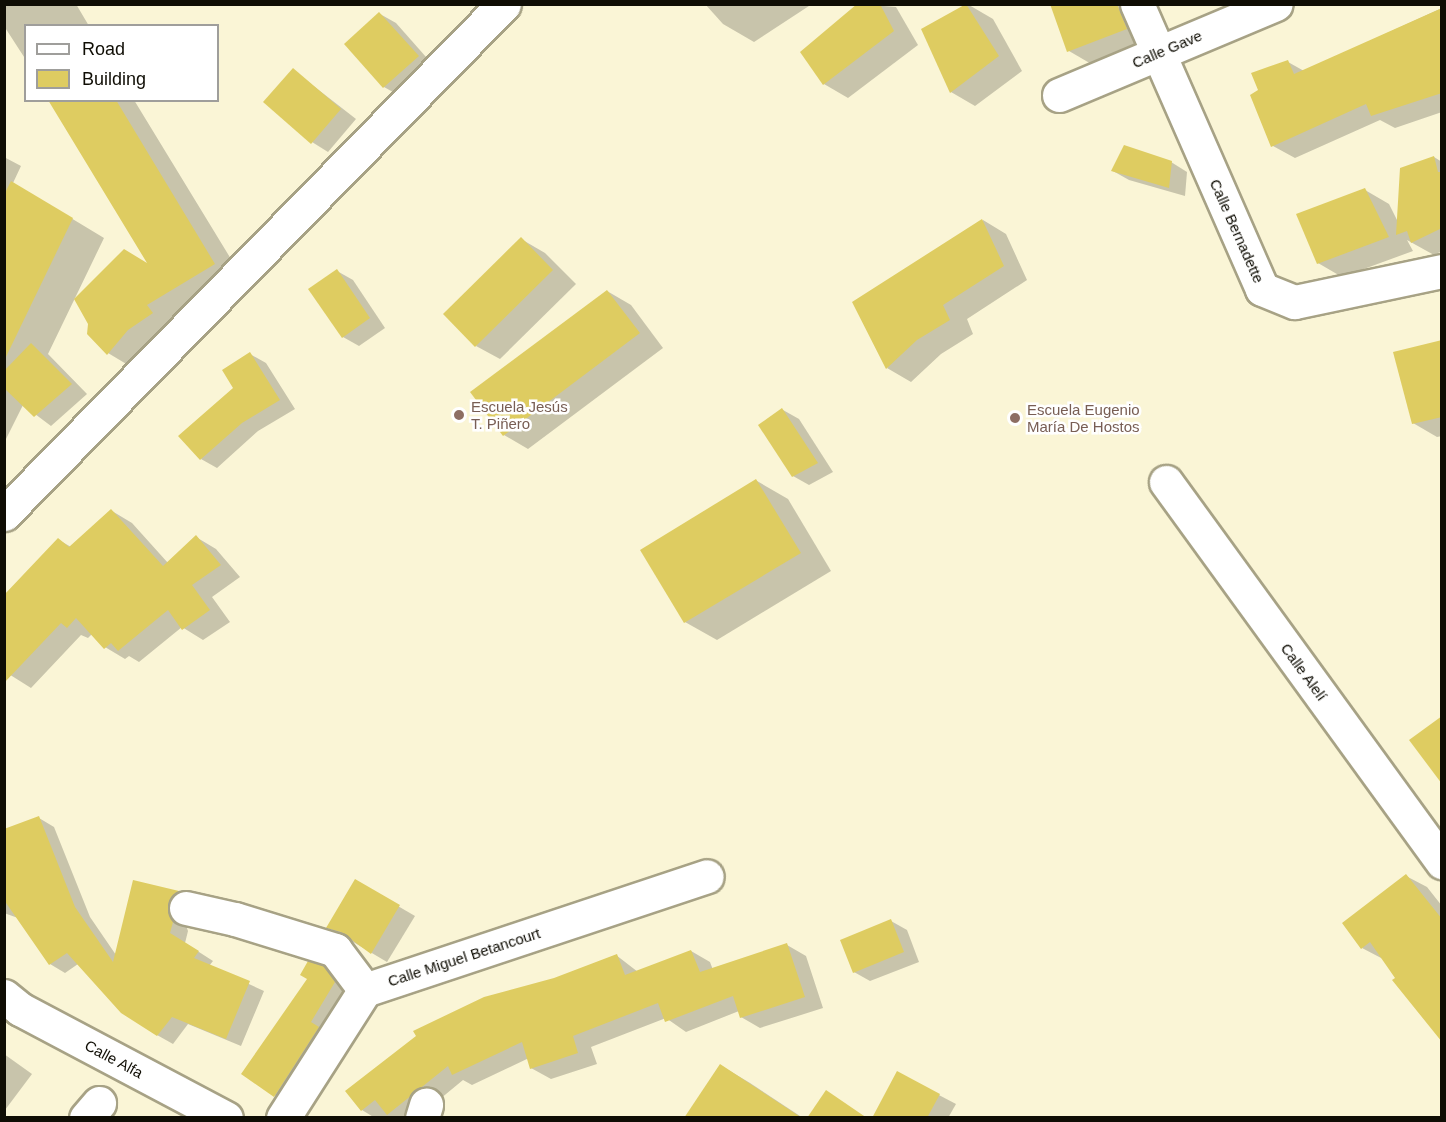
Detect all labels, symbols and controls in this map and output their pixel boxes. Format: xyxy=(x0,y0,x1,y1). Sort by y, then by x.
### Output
legend xyxy=(24,24,219,102)
street label: Calle Gave xyxy=(1129,26,1205,72)
text: Road xyxy=(82,39,125,59)
text: Building xyxy=(82,69,146,89)
street label: Calle Bernadette xyxy=(1206,176,1268,286)
place label: Escuela Jesús T. Piñero xyxy=(471,397,568,432)
place label: Escuela Eugenio María De Hostos xyxy=(1027,400,1140,435)
marker: Escuela Jesús T. Piñero xyxy=(452,408,466,422)
marker: Escuela Eugenio María De Hostos xyxy=(1008,411,1022,425)
street label: Calle Alelí xyxy=(1277,639,1331,705)
street label: Calle Miguel Betancourt xyxy=(385,924,543,990)
street label: Calle Alfa xyxy=(81,1036,147,1082)

